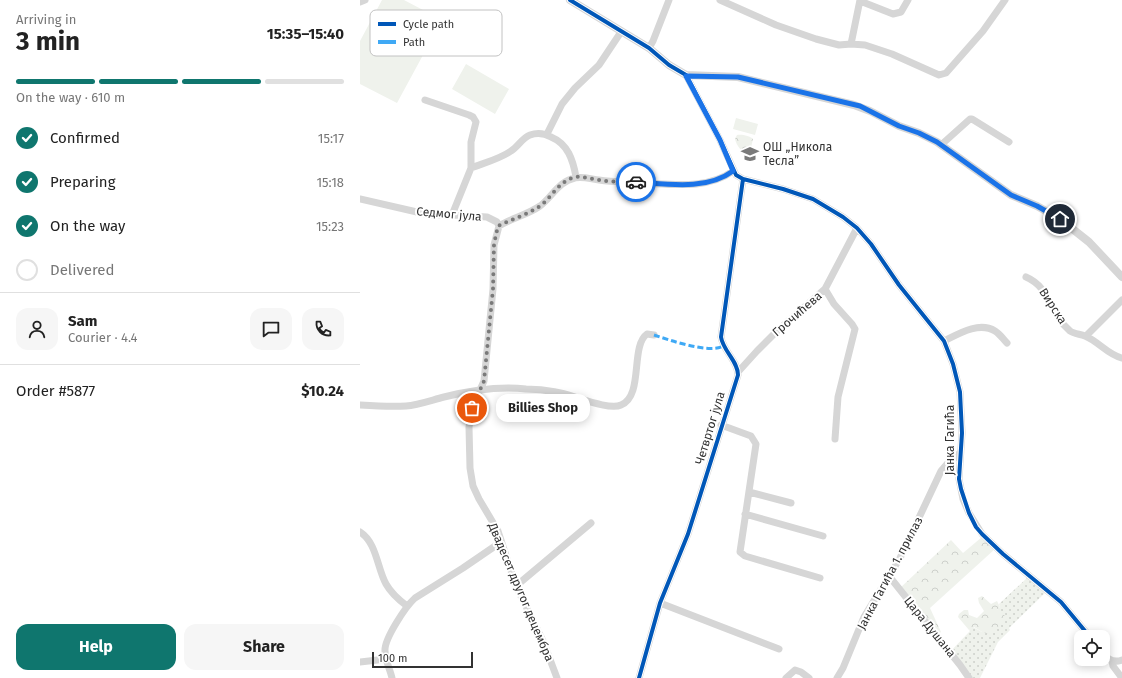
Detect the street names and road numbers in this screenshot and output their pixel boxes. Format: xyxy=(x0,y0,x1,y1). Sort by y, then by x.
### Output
street label: Седмог јула xyxy=(416,204,482,224)
street label: Вирска xyxy=(1036,285,1070,327)
street label: Грочићева xyxy=(769,289,825,339)
street label: Четвртог јула xyxy=(692,390,728,466)
street label: Јанка Гагића xyxy=(943,405,957,475)
street label: Јанка Гагића 1. прилаз xyxy=(854,514,926,632)
street label: Двадесет другог децембра xyxy=(485,520,557,663)
street label: Цара Душана xyxy=(901,594,959,660)

